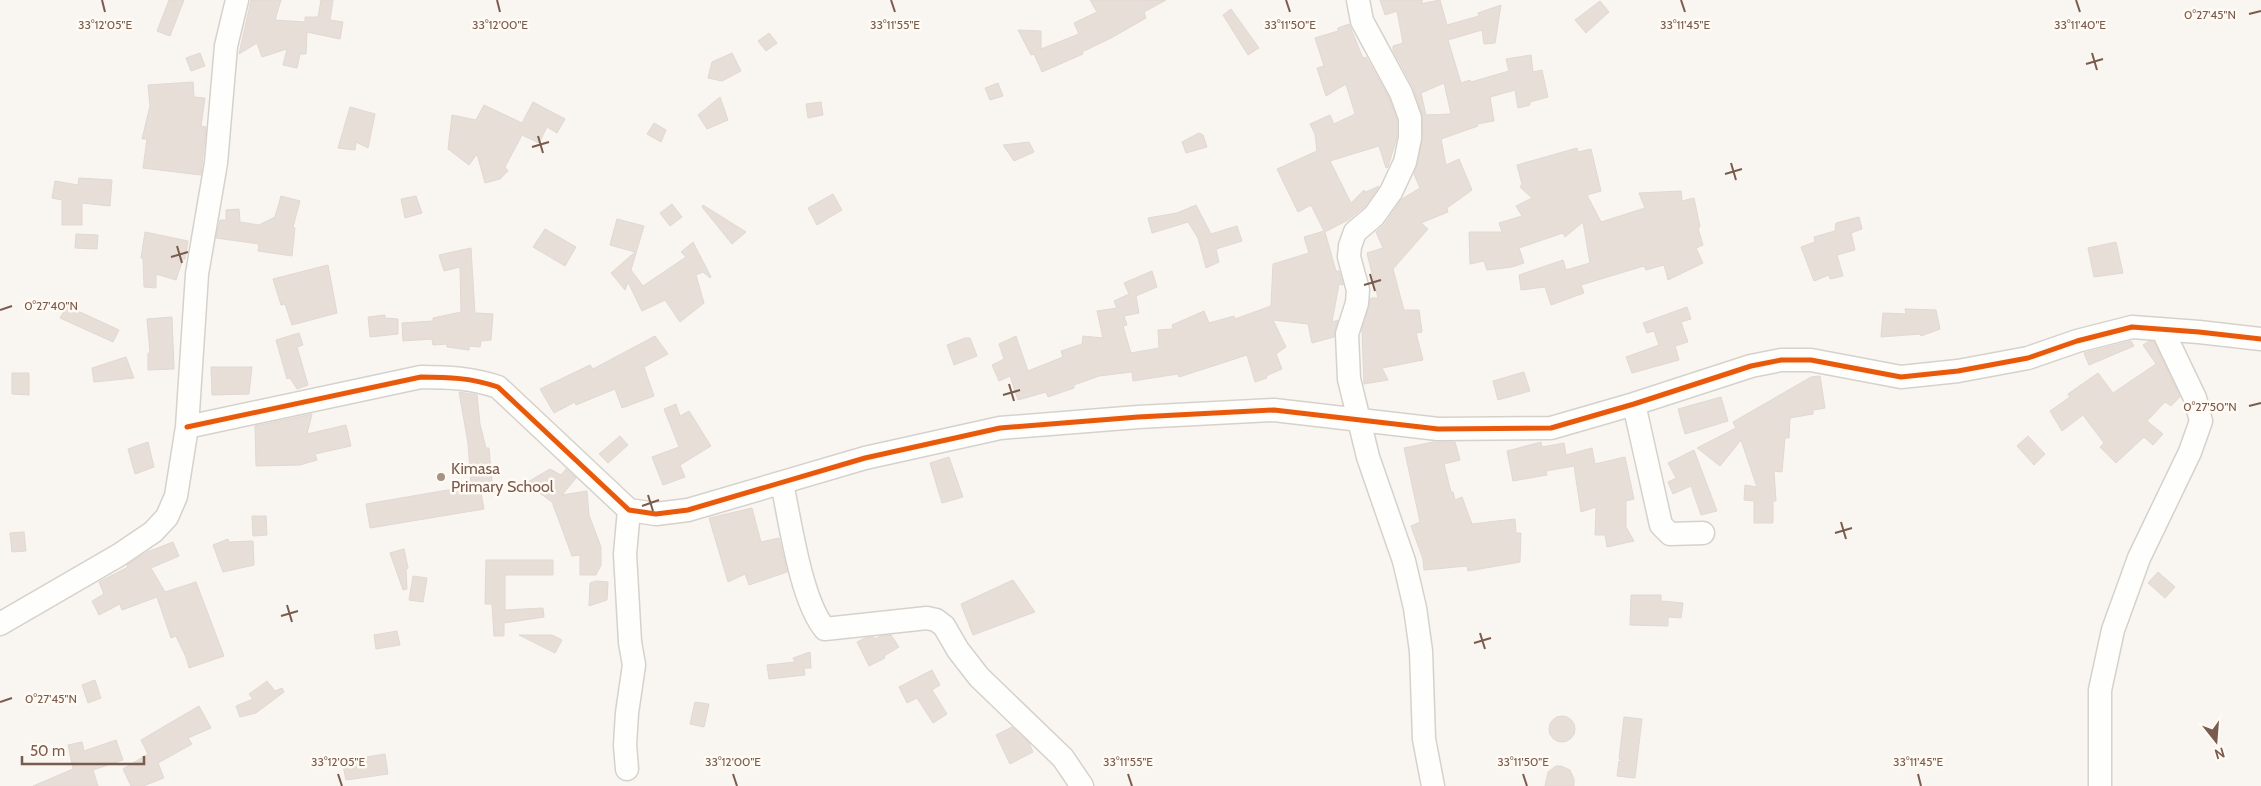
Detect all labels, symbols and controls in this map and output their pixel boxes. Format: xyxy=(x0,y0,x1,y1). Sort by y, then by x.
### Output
text: 0°27'45"N xyxy=(2184,7,2236,22)
text: 33°12'05"E xyxy=(78,17,132,32)
text: 33°12'00"E xyxy=(472,17,528,32)
text: 33°11'55"E xyxy=(870,17,920,32)
text: 33°11'50"E xyxy=(1264,17,1316,32)
text: 33°11'45"E xyxy=(1660,17,1710,32)
text: 33°11'40"E xyxy=(2054,17,2106,32)
text: 0°27'40"N xyxy=(24,298,78,313)
text: 0°27'50"N xyxy=(2183,399,2237,414)
place label: Kimasa Primary School xyxy=(451,459,554,496)
marker: Kimasa Primary School xyxy=(435,471,447,483)
text: 0°27'45"N xyxy=(25,691,77,706)
north arrow xyxy=(2191,716,2241,766)
scale bar xyxy=(22,734,145,766)
text: 50 m xyxy=(30,742,65,760)
text: N xyxy=(2212,743,2227,763)
text: 33°12'05"E xyxy=(311,754,365,769)
text: 33°12'00"E xyxy=(705,754,761,769)
text: 33°11'55"E xyxy=(1103,754,1153,769)
text: 33°11'50"E xyxy=(1497,754,1549,769)
text: 33°11'45"E xyxy=(1893,754,1943,769)

